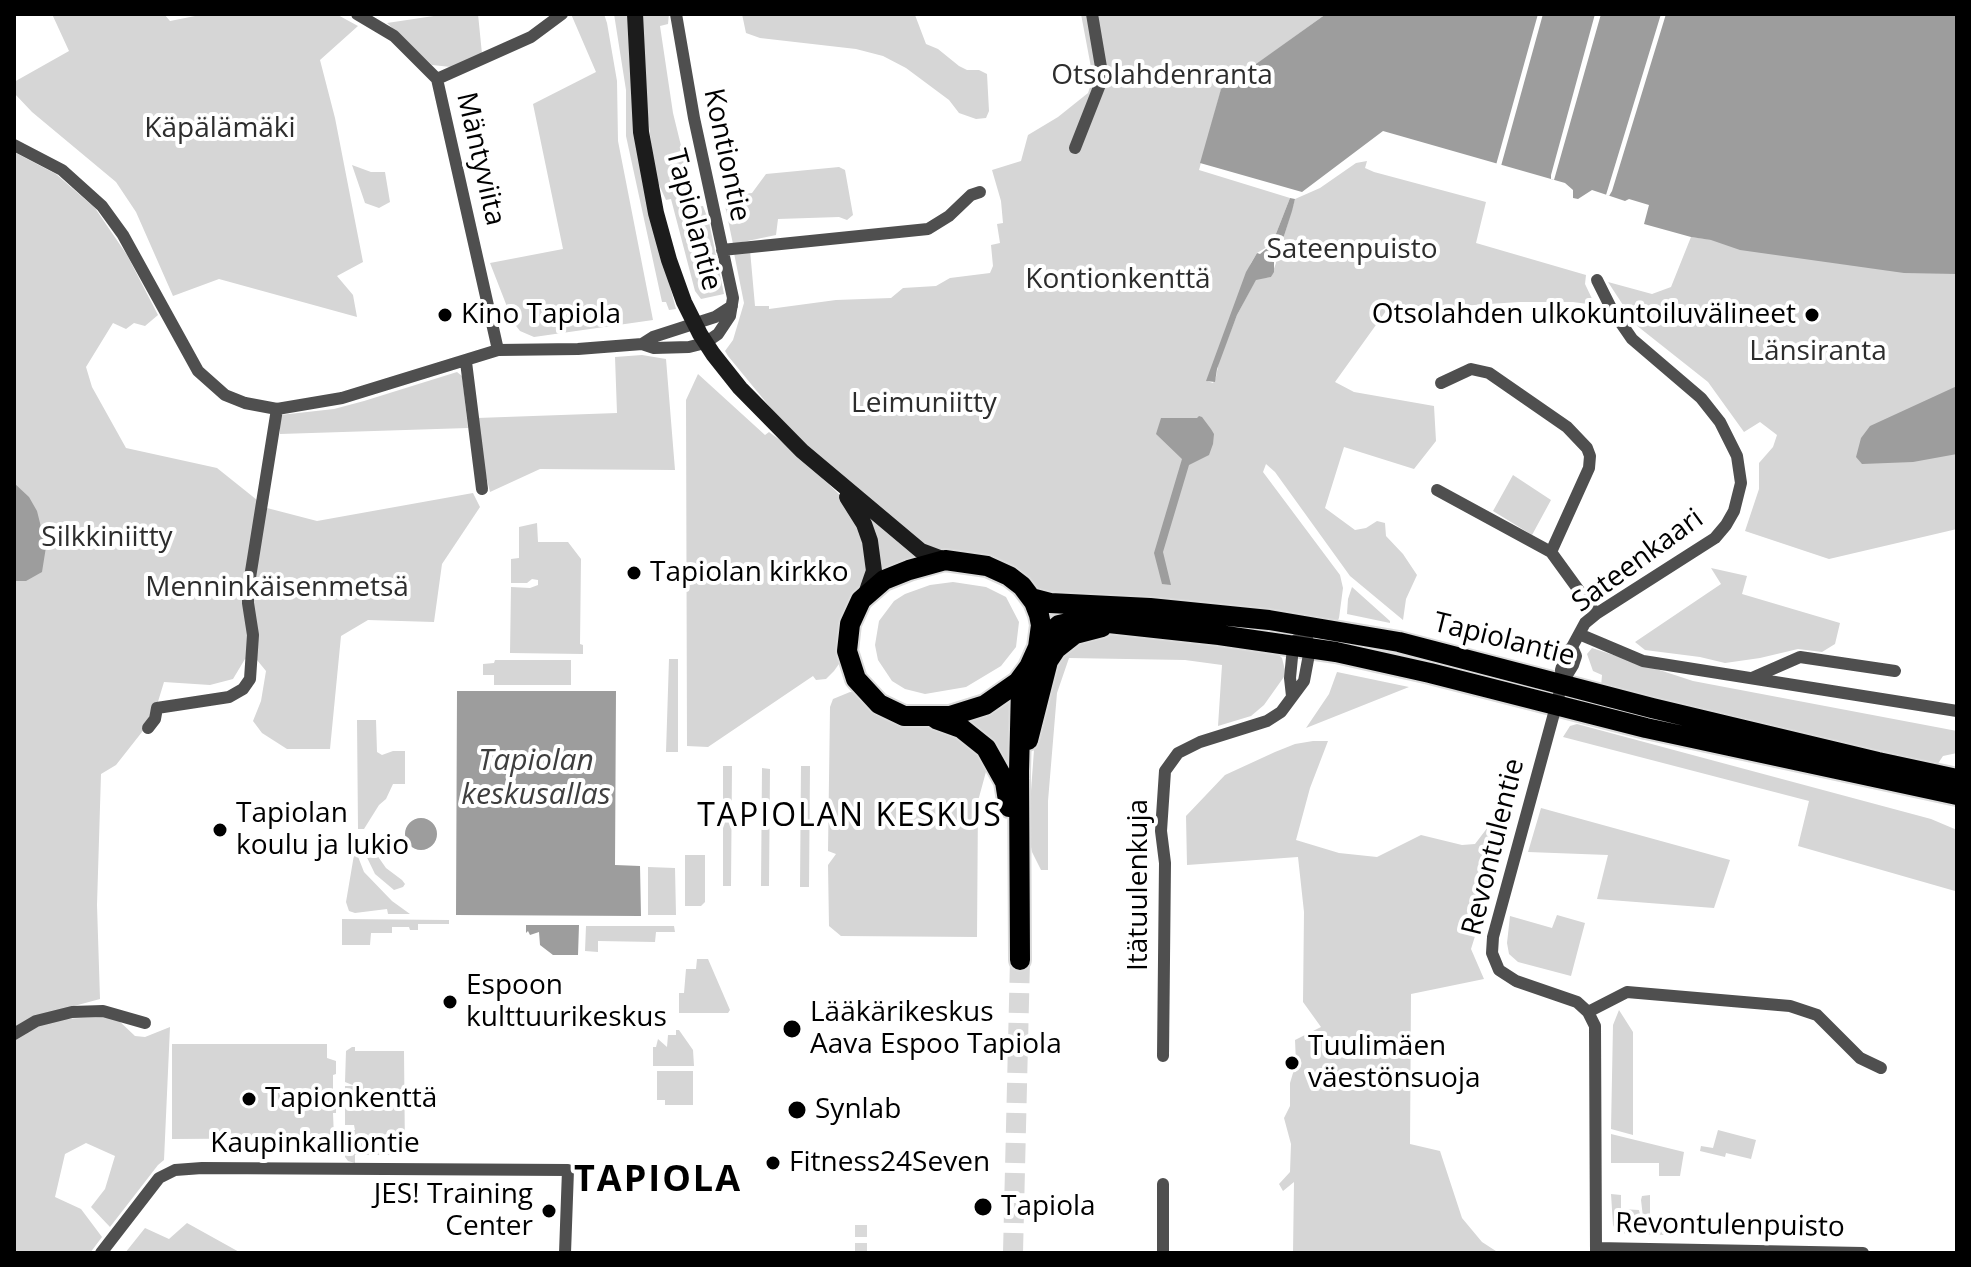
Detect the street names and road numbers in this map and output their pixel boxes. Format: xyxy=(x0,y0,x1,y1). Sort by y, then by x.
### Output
street label: Kontiontie xyxy=(696,85,756,225)
street label: Mäntyviita xyxy=(448,89,512,229)
street label: Tapiolantie xyxy=(658,146,728,294)
street label: Sateenkaari xyxy=(1566,502,1710,620)
street label: Tapiolantie xyxy=(1430,606,1578,674)
street label: Revontulentie xyxy=(1456,755,1532,939)
street label: Itätuulenkuja xyxy=(1122,799,1156,971)
street label: Kaupinkalliontie xyxy=(210,1127,420,1161)
street label: Revontulenpuisto xyxy=(1615,1207,1845,1245)

